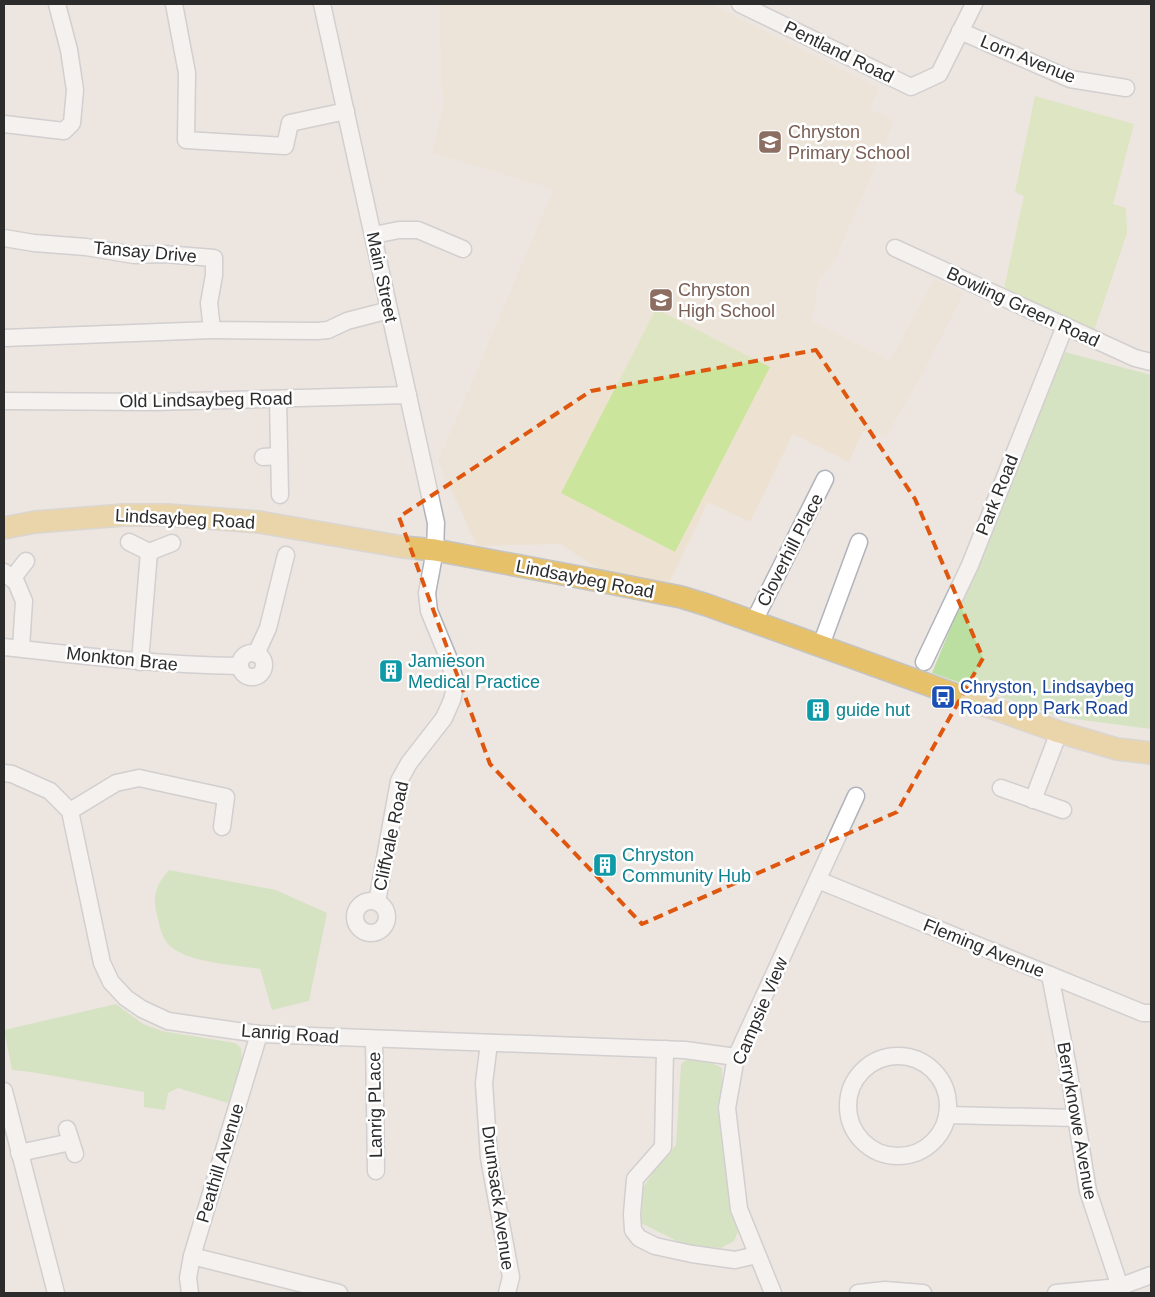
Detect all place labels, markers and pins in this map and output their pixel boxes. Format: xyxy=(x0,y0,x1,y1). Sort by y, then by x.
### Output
place label: Chryston Primary School xyxy=(788,122,910,163)
school or university icon: Chryston Primary School xyxy=(757,129,783,155)
place label: Chryston High School xyxy=(678,280,775,321)
school or university icon: Chryston High School xyxy=(648,287,674,313)
place label: Jamieson Medical Practice xyxy=(408,651,540,692)
building icon: Jamieson Medical Practice xyxy=(378,658,404,684)
place label: Chryston, Lindsaybeg Road opp Park Road xyxy=(960,677,1134,718)
bus stop icon: Chryston, Lindsaybeg Road opp Park Road xyxy=(930,684,956,710)
building icon: guide hut xyxy=(805,697,831,723)
place label: guide hut xyxy=(836,700,910,720)
place label: Chryston Community Hub xyxy=(622,845,751,886)
building icon: Chryston Community Hub xyxy=(592,852,618,878)

